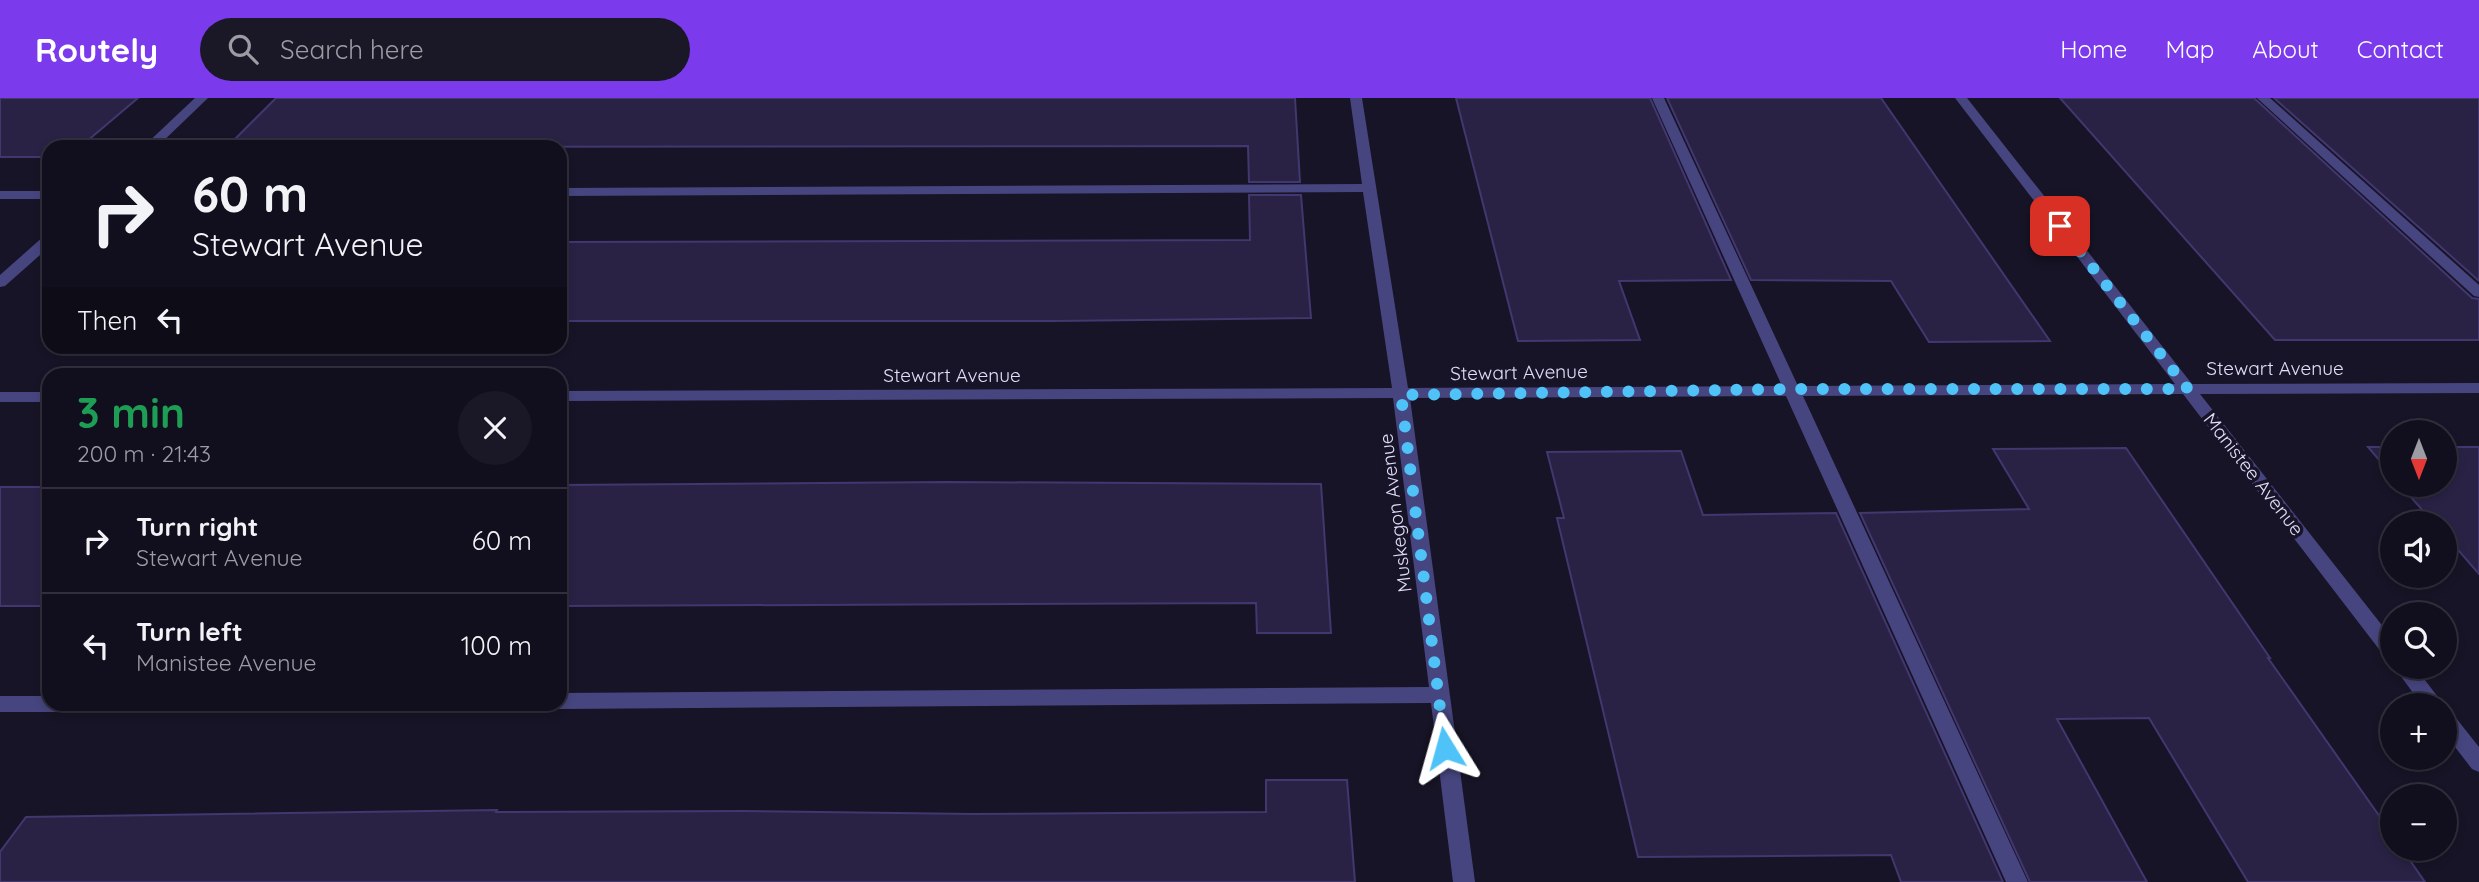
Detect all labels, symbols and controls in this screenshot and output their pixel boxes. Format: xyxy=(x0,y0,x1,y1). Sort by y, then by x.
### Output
search box xyxy=(200,18,690,81)
text: Routely xyxy=(35,29,158,70)
icon: search xyxy=(224,30,262,68)
text: Search here xyxy=(280,33,424,66)
text: Home xyxy=(2060,34,2127,64)
text: Map xyxy=(2165,34,2214,64)
text: About xyxy=(2252,34,2319,64)
text: Contact xyxy=(2357,34,2444,64)
text: 60 m xyxy=(192,163,308,224)
icon: right xyxy=(77,168,168,259)
pin xyxy=(2030,196,2090,256)
icon: arrive xyxy=(2041,207,2079,245)
text: Stewart Avenue xyxy=(192,224,424,264)
icon: left xyxy=(151,301,189,339)
text: Then xyxy=(77,304,137,337)
street label: Stewart Avenue xyxy=(2206,356,2344,380)
street label: Stewart Avenue xyxy=(1450,359,1588,385)
street label: Stewart Avenue xyxy=(883,363,1021,387)
text: 3 min xyxy=(77,386,185,439)
button: close xyxy=(458,391,532,465)
street label: Manistee Avenue xyxy=(2199,408,2309,540)
north arrow xyxy=(2380,420,2457,497)
map controls xyxy=(2380,420,2457,861)
street label: Muskegon Avenue xyxy=(1373,432,1417,594)
text: 200 m · 21:43 xyxy=(77,439,211,468)
text: Turn right xyxy=(136,510,258,543)
button: sound xyxy=(2380,511,2457,588)
icon: right xyxy=(77,522,115,560)
text: 60 m xyxy=(472,524,532,557)
text: Stewart Avenue xyxy=(136,543,303,572)
button: search xyxy=(2380,602,2457,679)
text: Turn left xyxy=(136,615,243,648)
icon: left xyxy=(77,627,115,665)
text: 100 m xyxy=(461,629,532,662)
text: Manistee Avenue xyxy=(136,648,317,677)
button: + xyxy=(2380,693,2457,770)
position arrow xyxy=(1408,711,1482,785)
button: − xyxy=(2380,784,2457,861)

